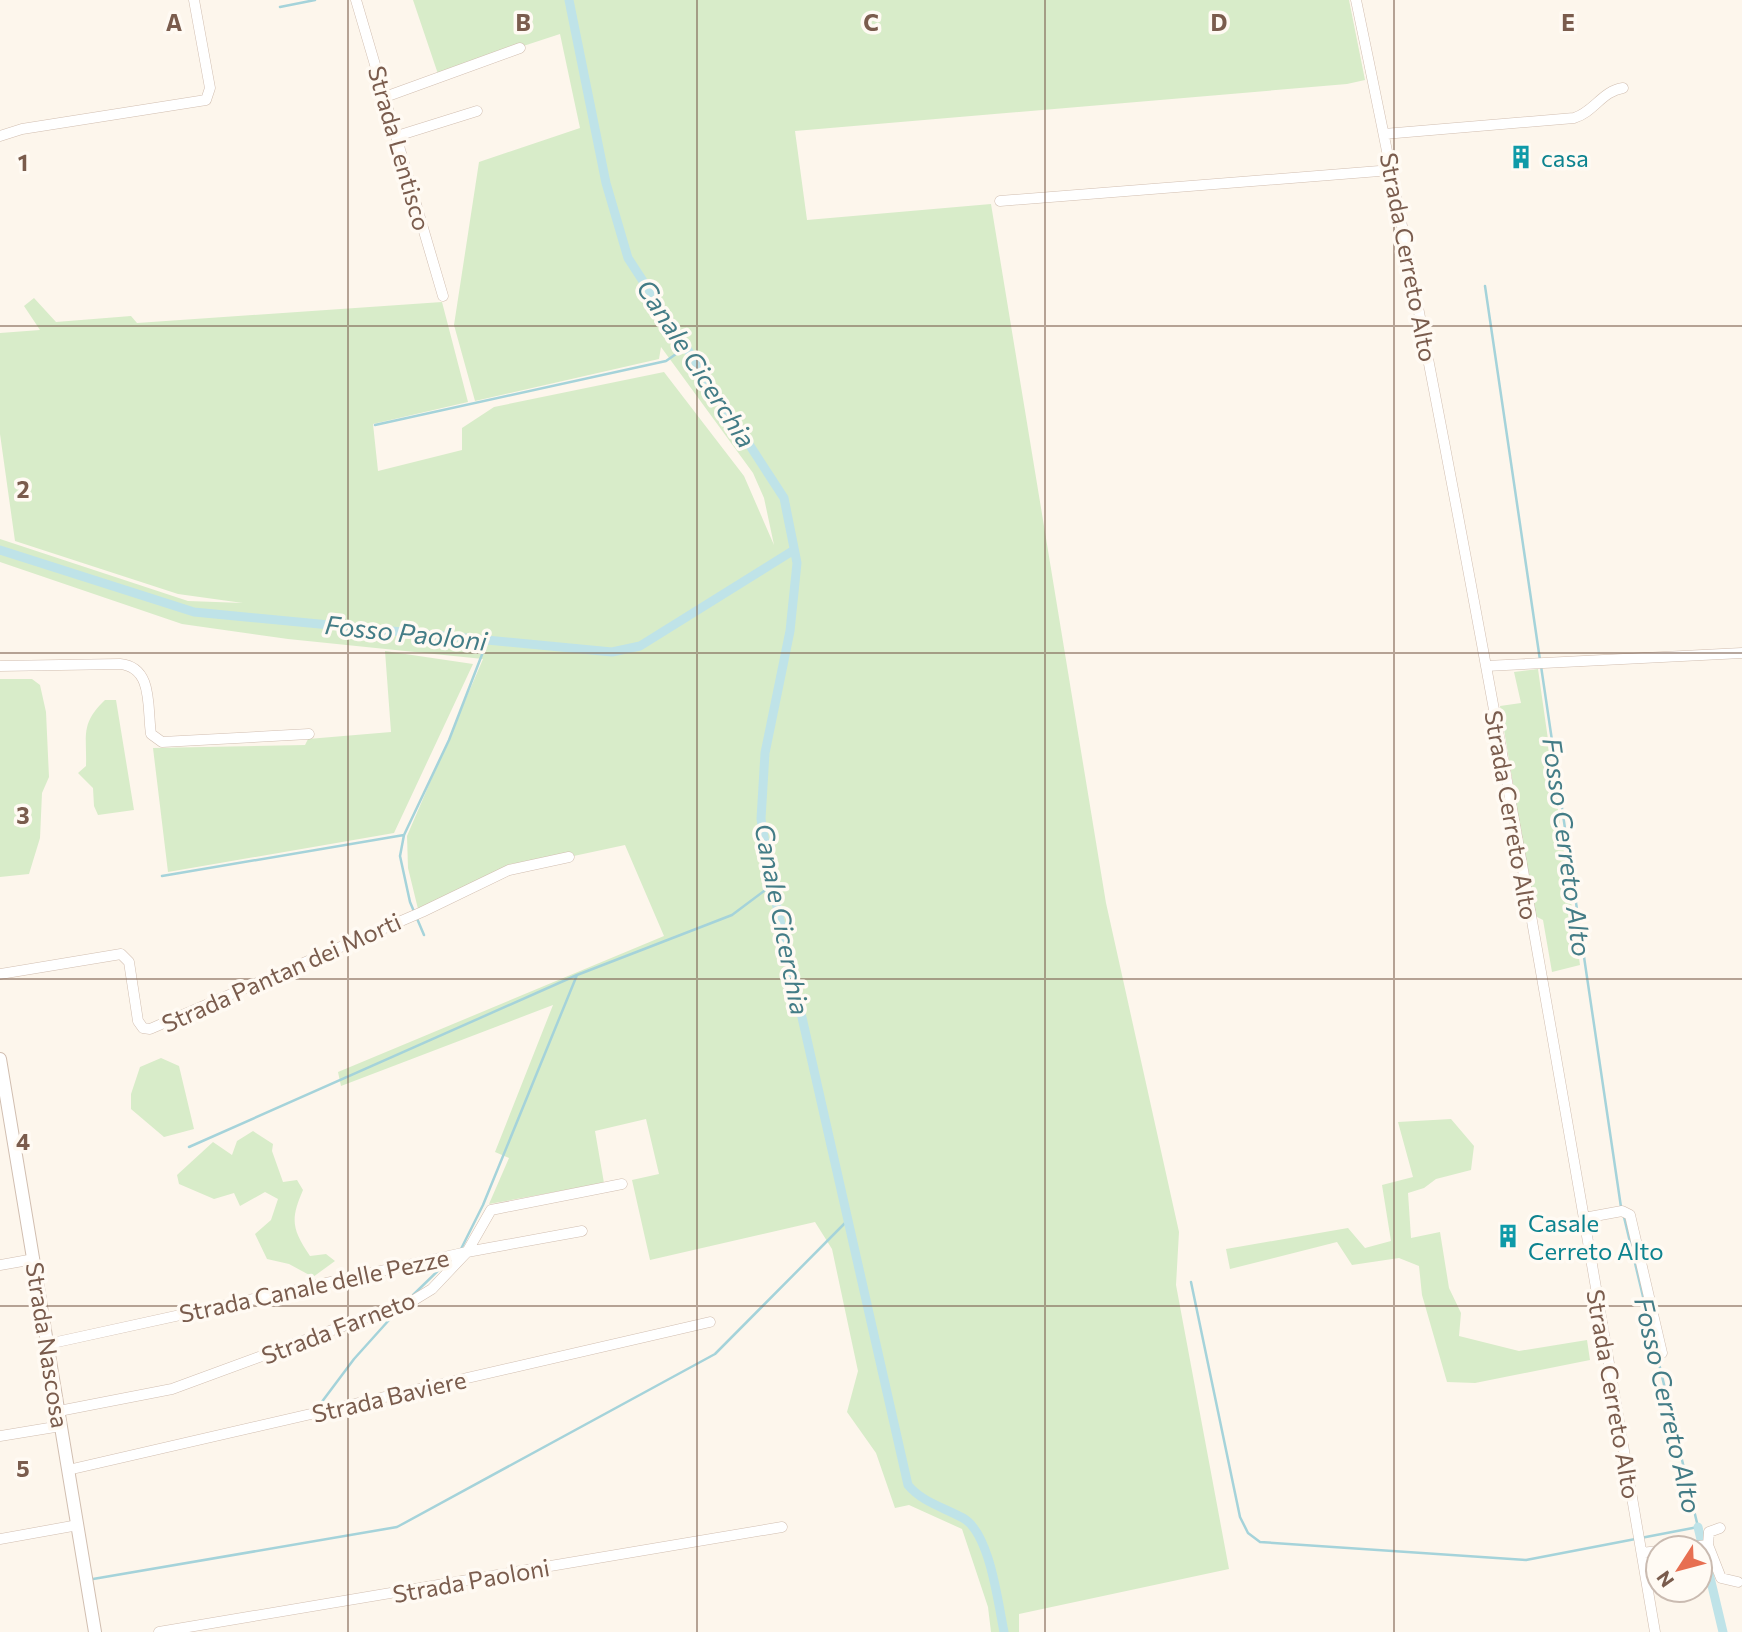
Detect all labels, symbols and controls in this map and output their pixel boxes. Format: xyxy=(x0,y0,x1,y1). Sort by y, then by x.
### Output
text: A xyxy=(166,8,183,36)
text: B xyxy=(515,8,531,36)
text: C xyxy=(863,8,879,36)
text: D xyxy=(1211,8,1228,36)
text: E xyxy=(1561,8,1575,36)
street label: Strada Lentisco xyxy=(363,62,437,234)
building icon: casa xyxy=(1507,143,1535,171)
place label: casa xyxy=(1541,143,1589,172)
text: 1 xyxy=(18,148,28,176)
street label: Strada Cerreto Alto xyxy=(1375,150,1443,364)
water label: Canale Cicerchia xyxy=(631,273,763,453)
text: 2 xyxy=(16,475,30,503)
water label: Fosso Paoloni xyxy=(323,608,490,656)
street label: Strada Cerreto Alto xyxy=(1479,708,1545,922)
water label: Fosso Cerreto Alto xyxy=(1537,736,1599,958)
text: 3 xyxy=(16,801,30,829)
water label: Canale Cicerchia xyxy=(749,821,817,1017)
street label: Strada Pantan dei Morti xyxy=(157,906,405,1038)
text: 4 xyxy=(16,1127,30,1155)
place label: Casale Cerreto Alto xyxy=(1528,1208,1664,1265)
building icon: Casale Cerreto Alto xyxy=(1494,1222,1522,1250)
street label: Strada Canale delle Pezze xyxy=(176,1242,452,1328)
street label: Strada Nascosa xyxy=(21,1260,75,1430)
street label: Strada Farneto xyxy=(257,1284,419,1370)
street label: Strada Cerreto Alto xyxy=(1581,1287,1647,1501)
water label: Fosso Cerreto Alto xyxy=(1629,1294,1709,1516)
street label: Strada Baviere xyxy=(309,1364,469,1428)
text: 5 xyxy=(16,1454,30,1482)
north arrow xyxy=(1644,1534,1714,1604)
street label: Strada Paoloni xyxy=(390,1552,552,1608)
text: N xyxy=(1651,1567,1678,1592)

